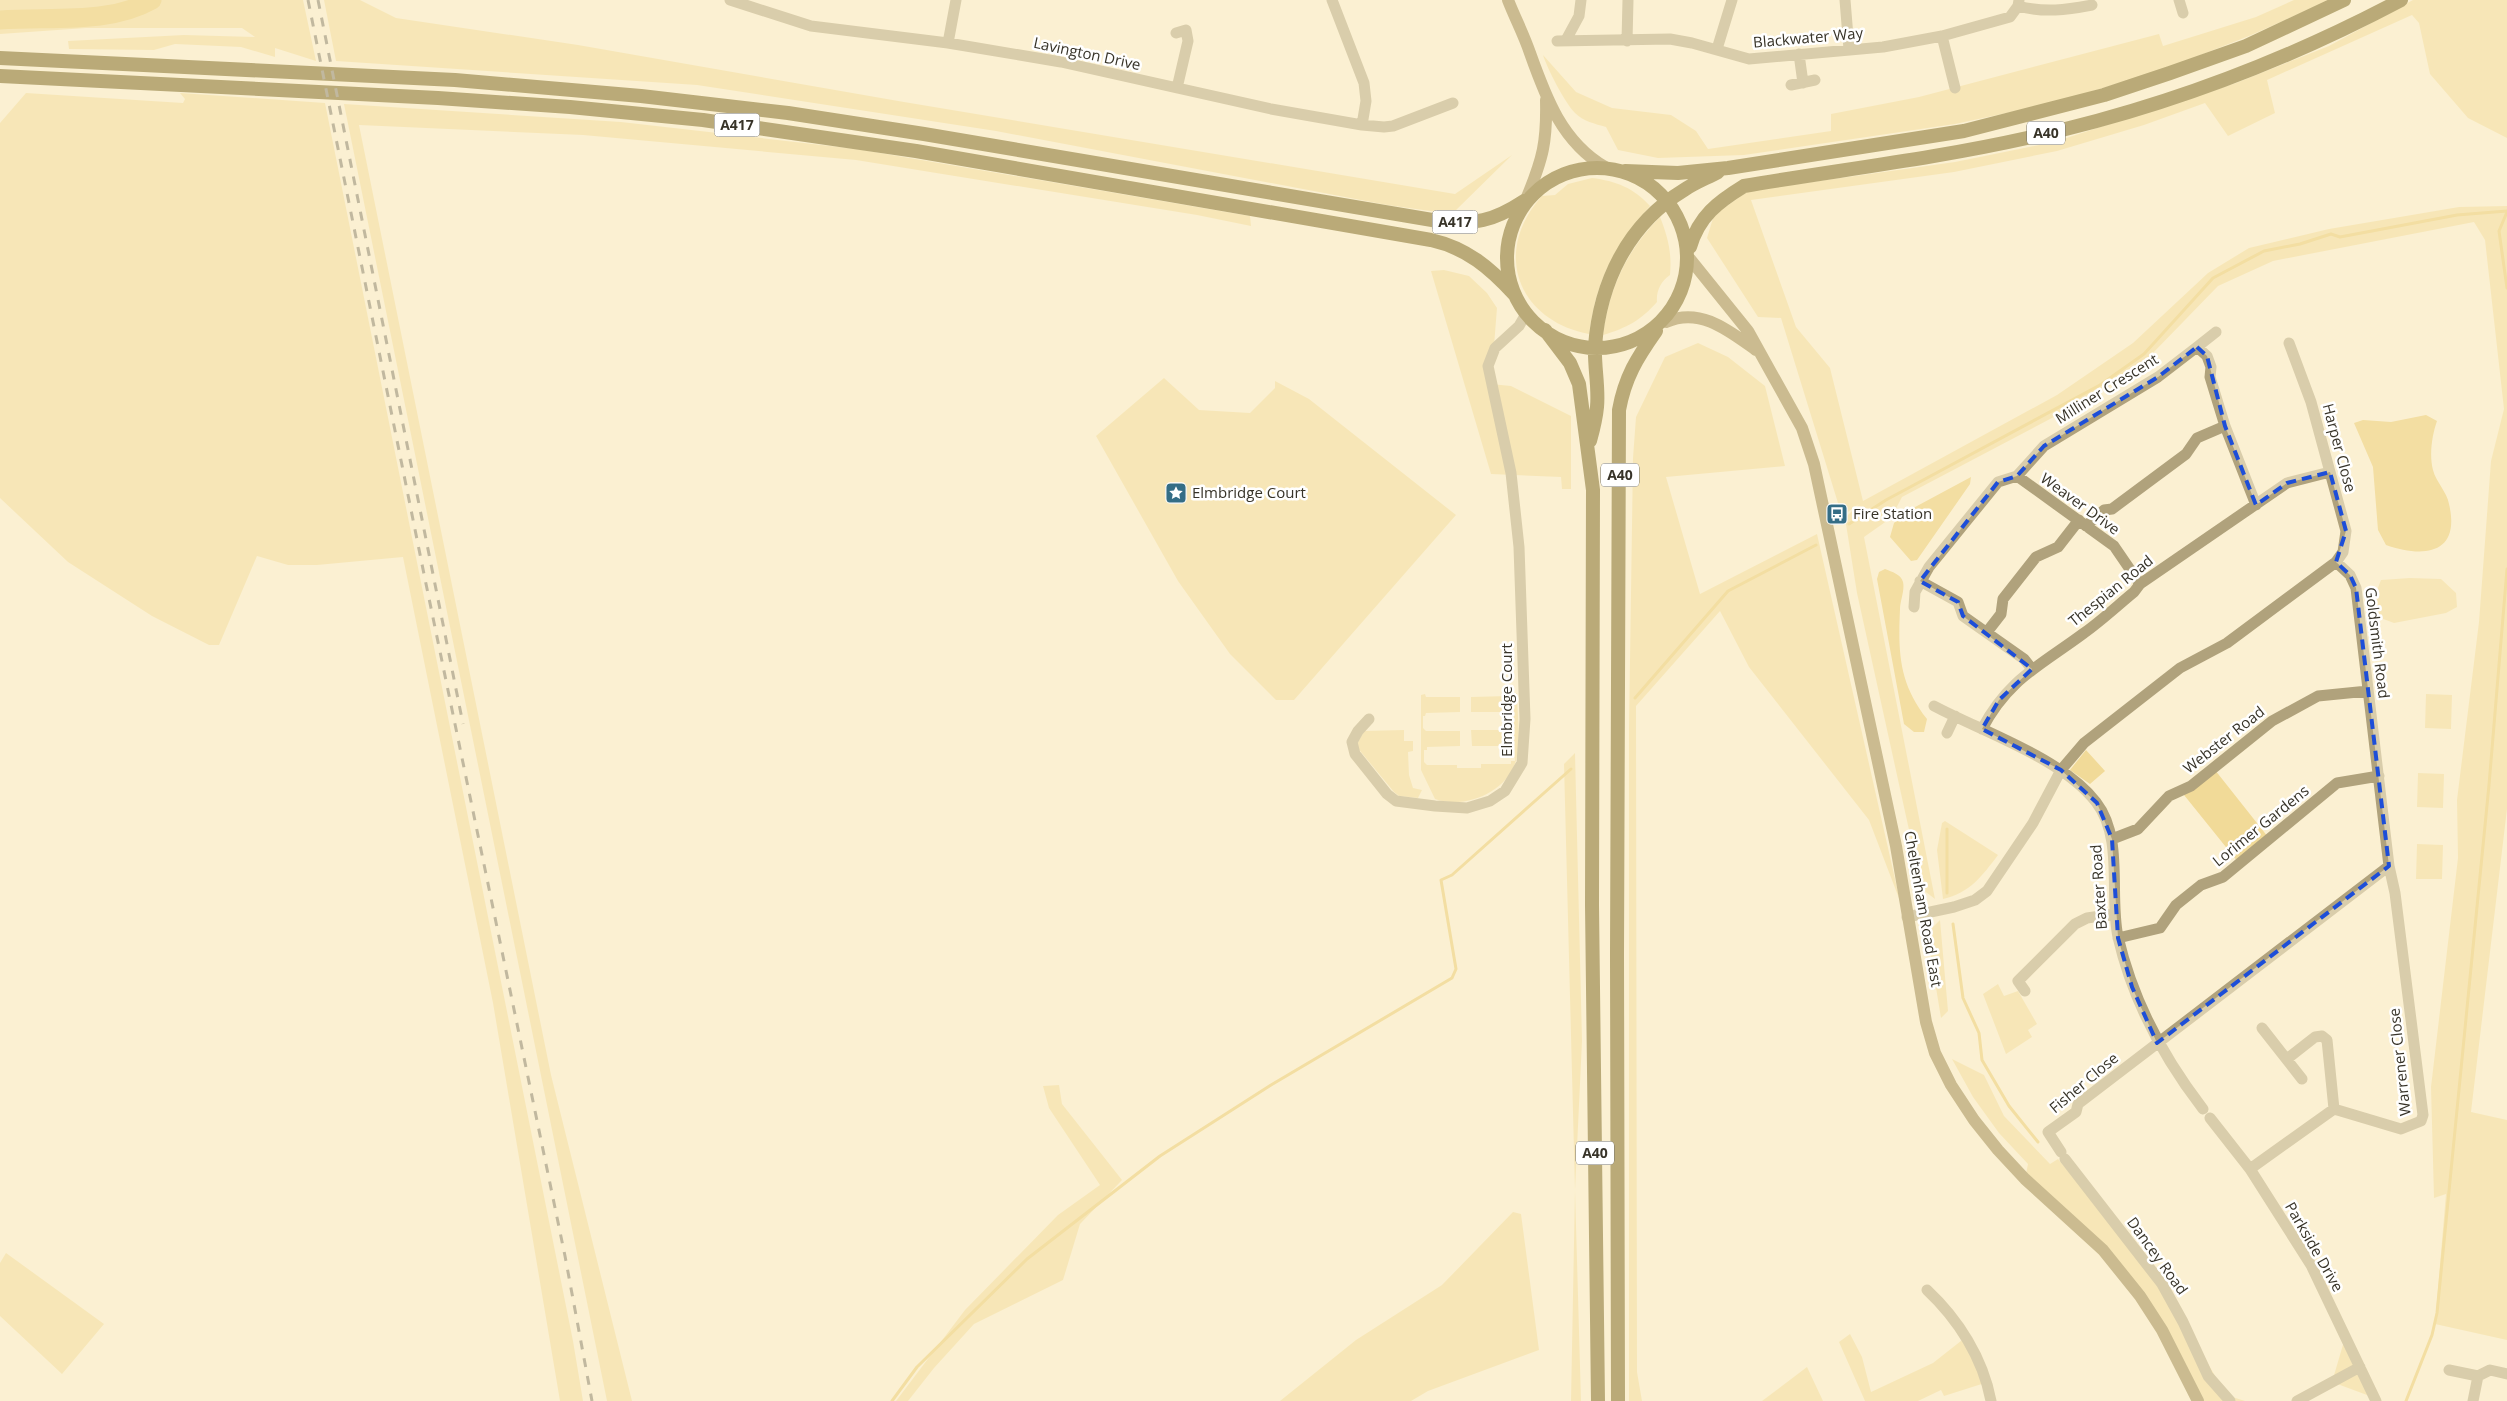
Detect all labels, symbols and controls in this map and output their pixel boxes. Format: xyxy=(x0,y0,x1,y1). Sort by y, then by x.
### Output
street label: Blackwater Way xyxy=(1752,22,1864,52)
street label: Lavington Drive xyxy=(1032,32,1143,74)
road number: A417 xyxy=(714,114,760,136)
road number: A40 xyxy=(2027,122,2065,144)
road number: A417 xyxy=(1432,210,1478,233)
street label: Milliner Crescent xyxy=(2051,349,2162,428)
street label: Harper Close xyxy=(2319,401,2361,494)
road number: A40 xyxy=(1601,464,1639,486)
street label: Weaver Drive xyxy=(2037,468,2124,539)
place icon: Elmbridge Court xyxy=(1164,481,1188,505)
place label: Elmbridge Court xyxy=(1192,482,1306,502)
bus stop icon: Fire Station xyxy=(1825,502,1849,526)
place label: Fire Station xyxy=(1853,503,1932,523)
street label: Thespian Road xyxy=(2064,550,2157,630)
street label: Goldsmith Road xyxy=(2361,586,2395,700)
street label: Elmbridge Court xyxy=(1496,643,1516,757)
street label: Webster Road xyxy=(2179,701,2268,777)
street label: Lorimer Gardens xyxy=(2208,780,2313,870)
street label: Cheltenham Road East xyxy=(1900,829,1948,988)
street label: Baxter Road xyxy=(2085,844,2111,930)
street label: Warrener Close xyxy=(2383,1007,2415,1117)
street label: Fisher Close xyxy=(2045,1048,2122,1117)
road number: A40 xyxy=(1576,1142,1614,1164)
street label: Parkside Drive xyxy=(2281,1198,2349,1295)
street label: Dancey Road xyxy=(2123,1213,2193,1298)

